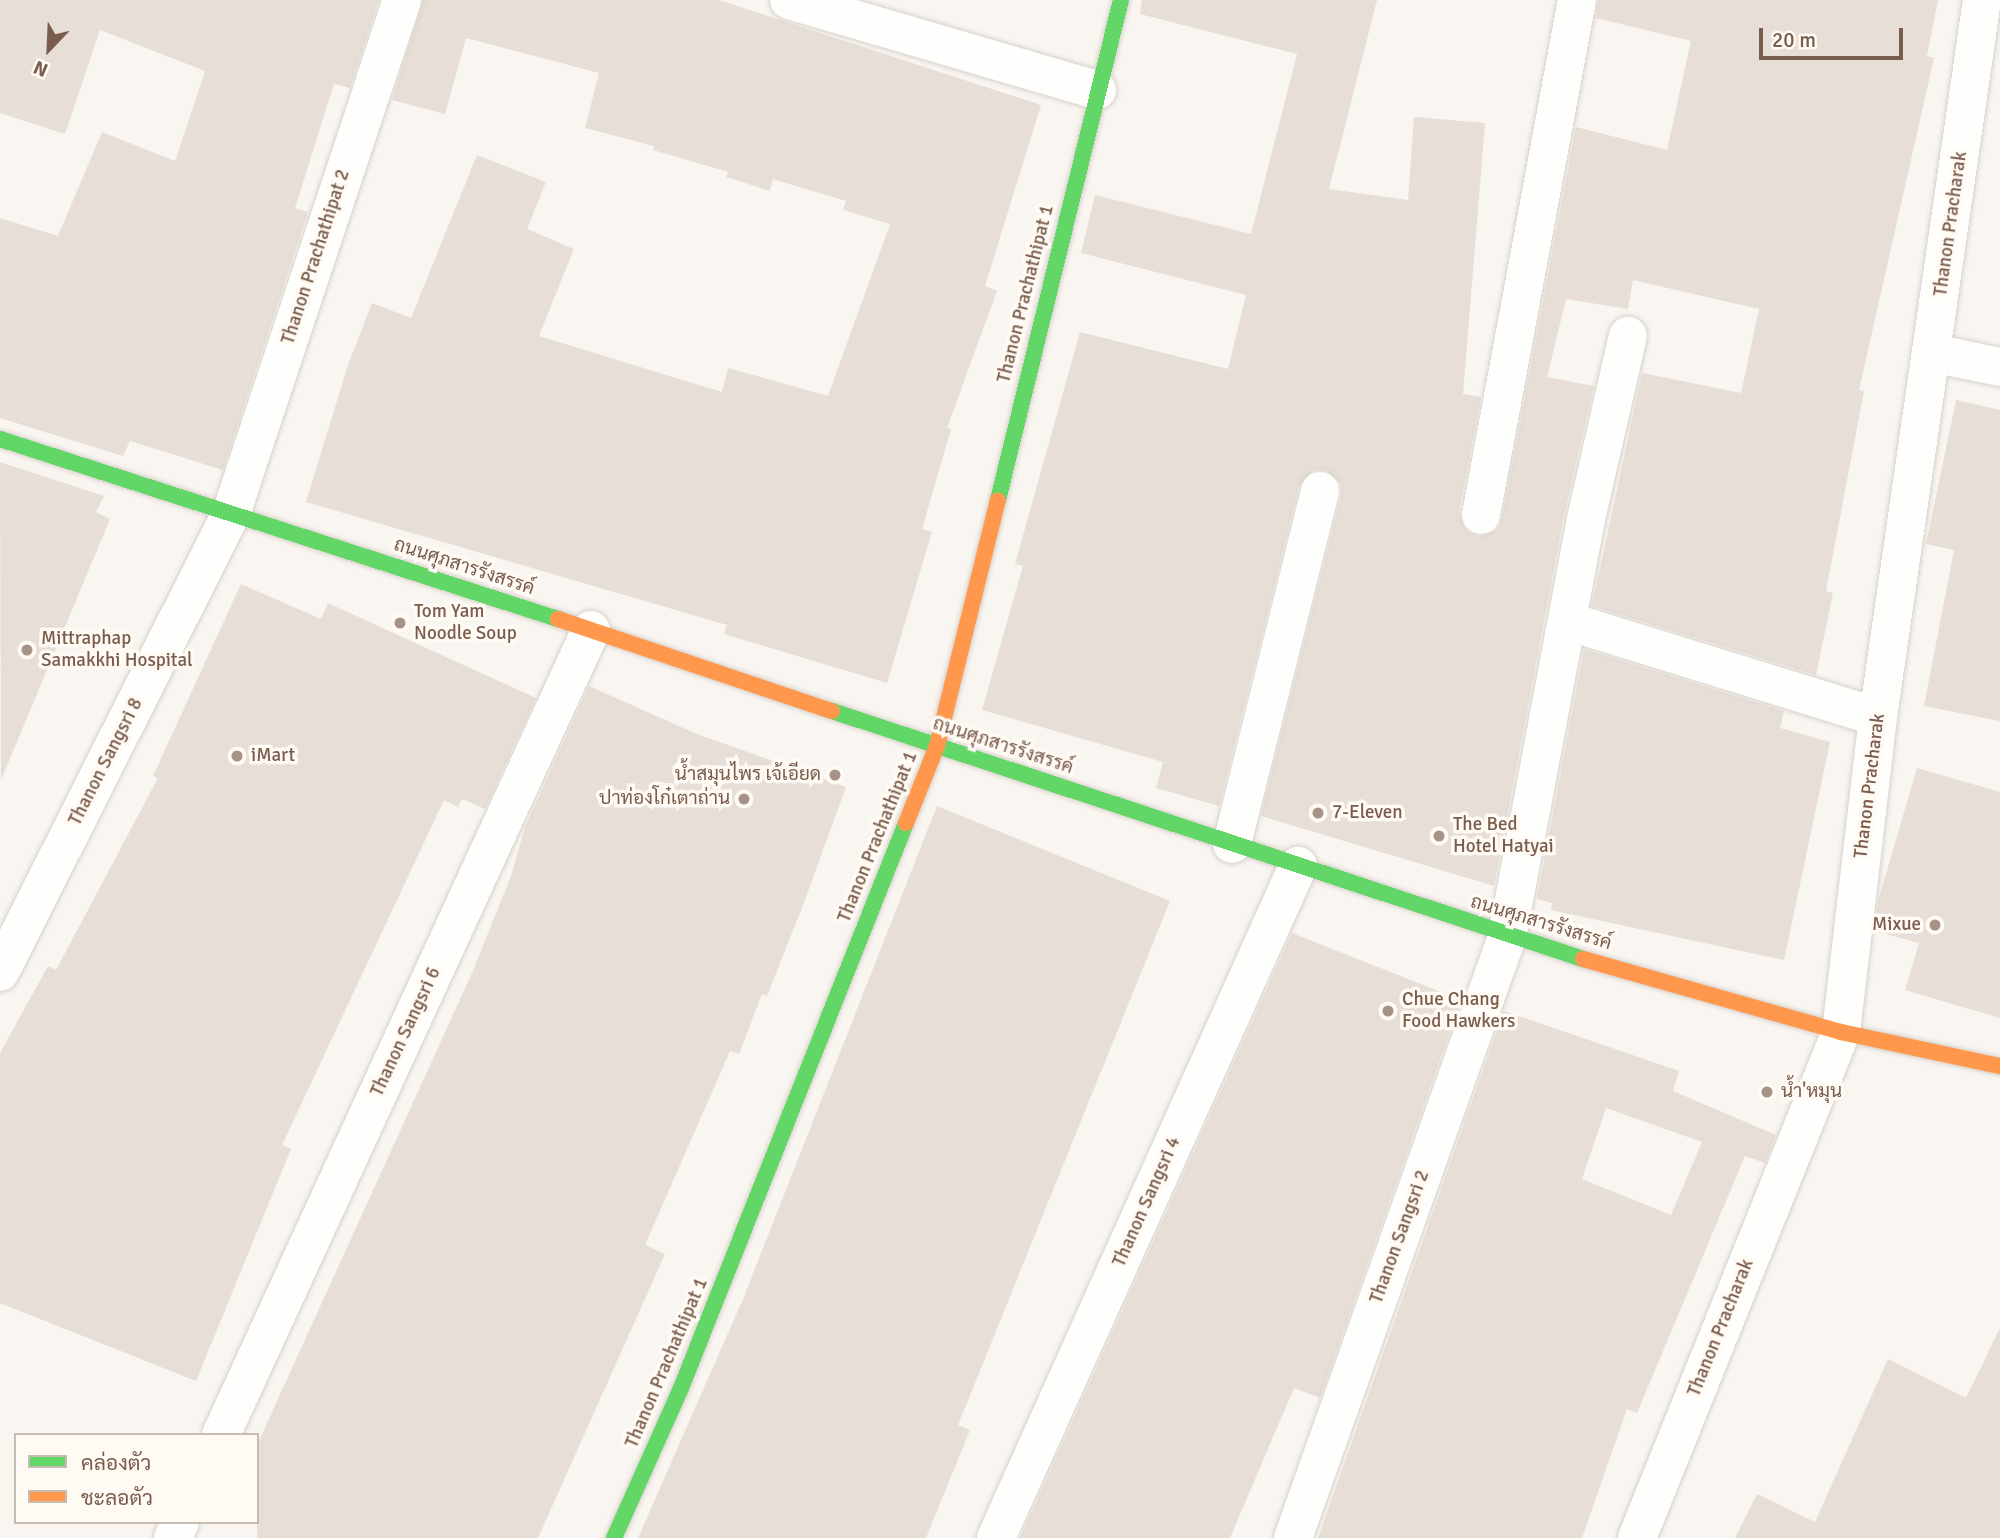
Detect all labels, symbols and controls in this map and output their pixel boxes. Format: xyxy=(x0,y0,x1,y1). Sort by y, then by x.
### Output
north arrow xyxy=(14,14,84,84)
scale bar xyxy=(1762,14,1906,58)
text: 20 m xyxy=(1772,27,1816,53)
text: N xyxy=(30,55,52,82)
street label: Thanon Pracharak xyxy=(1930,150,1972,298)
street label: Thanon Prachathipat 2 xyxy=(277,167,355,347)
street label: Thanon Prachathipat 1 xyxy=(993,203,1059,385)
street label: ถนนศุภสารรังสรรค์ xyxy=(391,534,537,600)
place label: Tom Yam Noodle Soup xyxy=(414,601,517,645)
marker: Tom Yam Noodle Soup xyxy=(392,615,408,631)
place label: Mittraphap Samakkhi Hospital xyxy=(41,628,193,672)
marker: Mittraphap Samakkhi Hospital xyxy=(19,642,35,658)
street label: Thanon Sangsri 8 xyxy=(64,694,148,830)
street label: Thanon Pracharak xyxy=(1850,712,1890,860)
street label: ถนนศุภสารรังสรรค์ xyxy=(930,713,1076,779)
place label: iMart xyxy=(251,745,295,767)
marker: iMart xyxy=(229,748,245,764)
street label: Thanon Prachathipat 1 xyxy=(833,748,923,926)
place label: น้ำสมุนไพร เจ้เอียด xyxy=(675,764,821,786)
marker: น้ำสมุนไพร เจ้เอียด xyxy=(827,767,843,783)
place label: ปาท่องโก๋เตาถ่าน xyxy=(599,788,730,810)
marker: ปาท่องโก๋เตาถ่าน xyxy=(736,791,752,807)
place label: 7-Eleven xyxy=(1332,802,1403,824)
marker: 7-Eleven xyxy=(1310,805,1326,821)
place label: The Bed Hotel Hatyai xyxy=(1453,814,1554,858)
marker: The Bed Hotel Hatyai xyxy=(1431,828,1447,844)
street label: ถนนศุภสารรังสรรค์ xyxy=(1468,891,1614,955)
place label: Mixue xyxy=(1872,914,1921,936)
marker: Mixue xyxy=(1927,917,1943,933)
street label: Thanon Sangsri 6 xyxy=(366,964,446,1100)
place label: Chue Chang Food Hawkers xyxy=(1402,989,1515,1033)
marker: Chue Chang Food Hawkers xyxy=(1380,1003,1396,1019)
place label: น้ำ'หมุน xyxy=(1781,1081,1842,1103)
marker: น้ำ'หมุน xyxy=(1759,1084,1775,1100)
street label: Thanon Sangsri 4 xyxy=(1108,1133,1186,1271)
street label: Thanon Sangsri 2 xyxy=(1365,1167,1435,1307)
street label: Thanon Pracharak xyxy=(1683,1256,1759,1400)
street label: Thanon Prachathipat 1 xyxy=(621,1275,713,1451)
legend xyxy=(14,1433,259,1524)
text: คล่องตัว xyxy=(81,1450,151,1476)
text: ชะลอตัว xyxy=(81,1485,153,1511)

